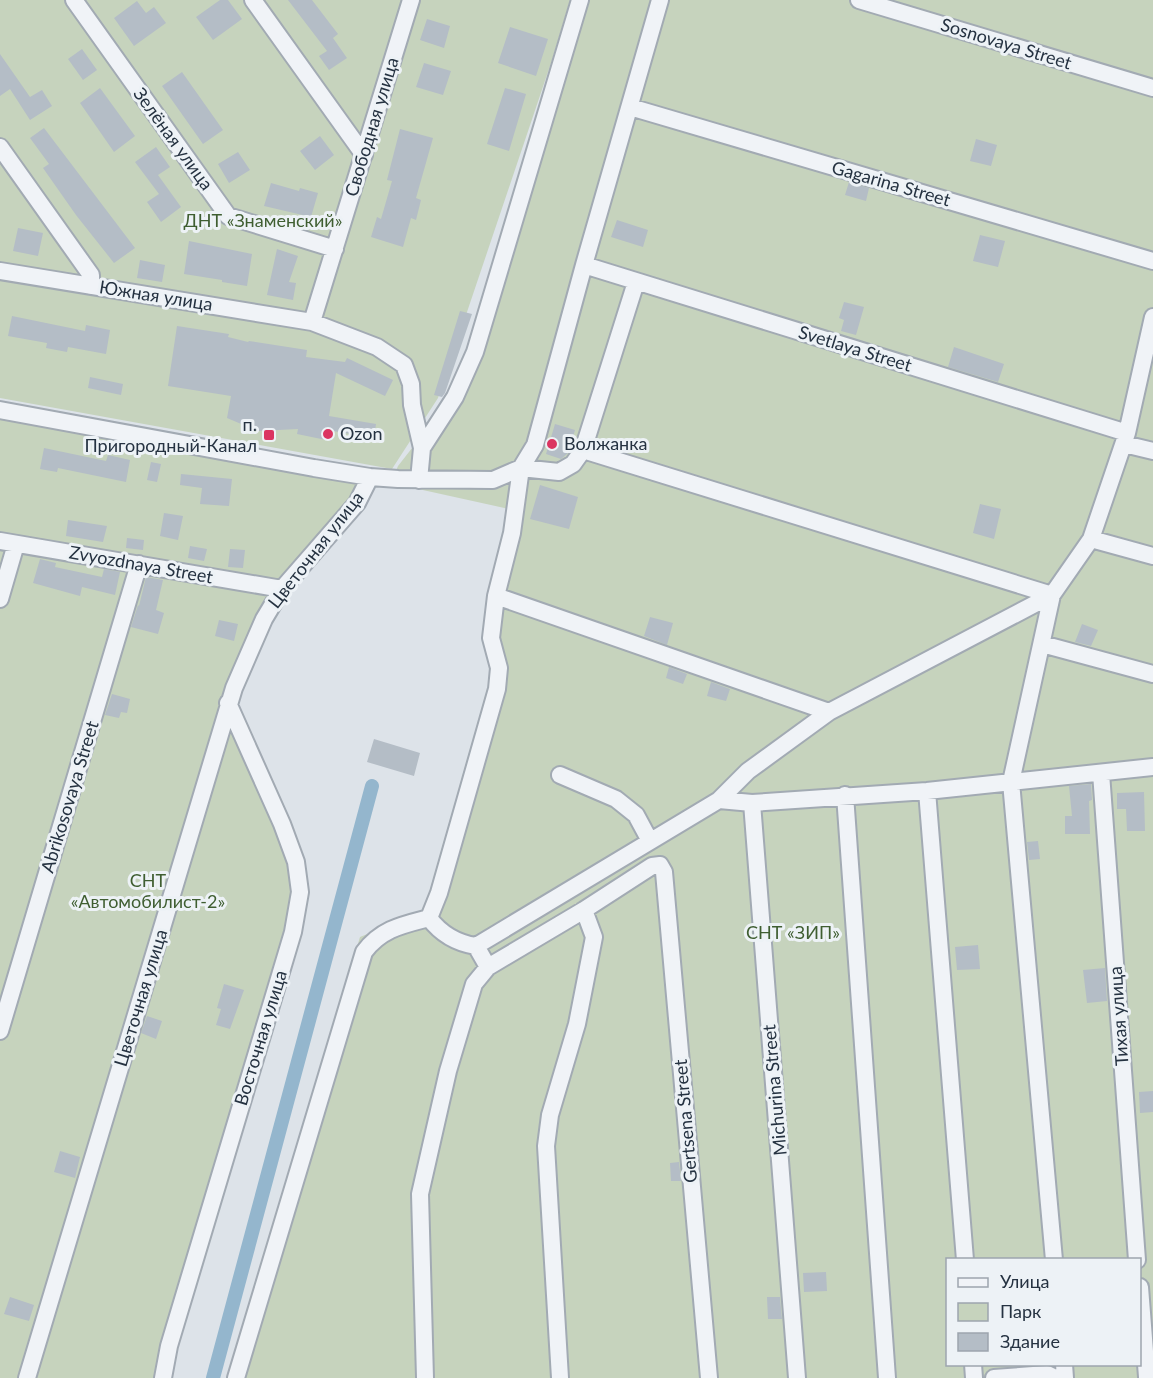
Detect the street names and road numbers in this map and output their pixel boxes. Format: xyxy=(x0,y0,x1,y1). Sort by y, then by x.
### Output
street label: Sosnovaya Street xyxy=(938,13,1075,74)
street label: Свободная улица xyxy=(339,54,403,199)
street label: Зелёная улица xyxy=(129,83,218,194)
street label: Gagarina Street xyxy=(830,156,954,211)
street label: Южная улица xyxy=(98,275,214,315)
street label: Svetlaya Street xyxy=(796,320,915,376)
street label: Цветочная улица xyxy=(263,487,368,612)
street label: Zvyozdnaya Street xyxy=(68,541,215,588)
street label: Abrikosovaya Street xyxy=(35,718,103,875)
street label: Цветочная улица xyxy=(109,927,171,1069)
street label: Тихая улица xyxy=(1104,966,1132,1067)
street label: Восточная улица xyxy=(229,967,291,1108)
street label: Michurina Street xyxy=(757,1023,791,1157)
street label: Gertsena Street xyxy=(669,1058,701,1184)

